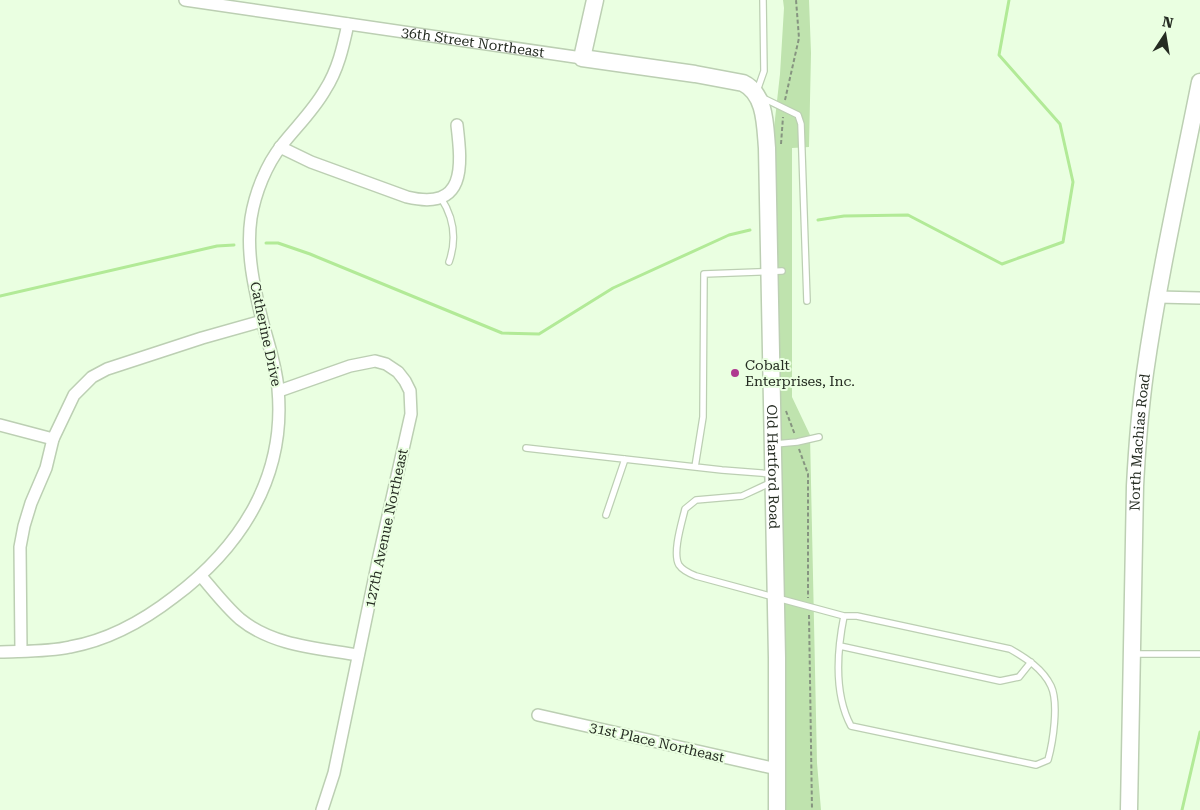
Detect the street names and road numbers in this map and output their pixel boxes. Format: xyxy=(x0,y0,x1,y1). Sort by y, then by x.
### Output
street label: 36th Street Northeast xyxy=(400,24,545,60)
street label: Catherine Drive xyxy=(247,280,285,388)
street label: North Machias Road xyxy=(1127,373,1153,511)
street label: Old Hartford Road xyxy=(764,404,782,529)
street label: 127th Avenue Northeast xyxy=(361,447,411,609)
street label: 31st Place Northeast xyxy=(588,719,726,765)

